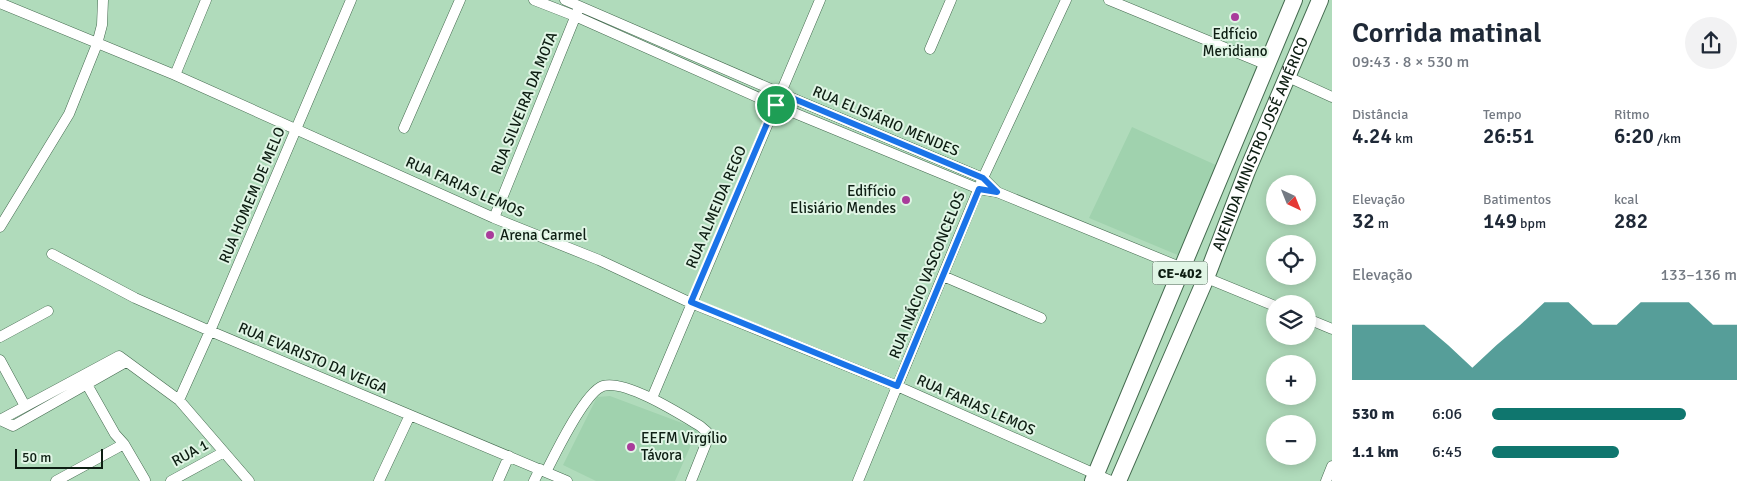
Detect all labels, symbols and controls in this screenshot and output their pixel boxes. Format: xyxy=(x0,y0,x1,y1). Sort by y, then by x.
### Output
marker: Edfício Meridiano xyxy=(1229,11,1241,23)
text: Corrida matinal xyxy=(1352,16,1542,50)
button: share xyxy=(1685,17,1737,69)
place label: Edfício Meridiano xyxy=(1202,25,1268,60)
street label: RUA SILVEIRA DA MOTA xyxy=(487,29,561,177)
street label: AVENIDA MINISTRO JOSÉ AMÉRICO xyxy=(1208,34,1312,253)
text: 09:43 · 8 × 530 m xyxy=(1352,52,1469,72)
street label: RUA ELISIÁRIO MENDES xyxy=(810,81,962,160)
pin xyxy=(755,84,797,126)
icon: arrive xyxy=(762,91,790,119)
text: Distância xyxy=(1352,106,1408,123)
text: Tempo xyxy=(1483,106,1522,123)
text: Ritmo xyxy=(1614,106,1649,123)
text: 4.24 xyxy=(1352,123,1392,149)
text: 26:51 xyxy=(1483,123,1534,149)
text: 6:20 xyxy=(1614,123,1654,149)
street label: RUA HOMEM DE MELO xyxy=(215,124,289,266)
text: km xyxy=(1392,130,1413,147)
text: /km xyxy=(1654,130,1681,147)
street label: RUA ALMEIDA REGO xyxy=(682,143,750,271)
street label: RUA FARIAS LEMOS xyxy=(403,153,527,221)
north arrow xyxy=(1266,175,1316,225)
map controls xyxy=(1266,175,1316,465)
place label: Edifício Elisiário Mendes xyxy=(790,182,896,217)
street label: RUA INÁCIO VASCONCELOS xyxy=(884,188,969,361)
text: Elevação xyxy=(1352,191,1405,208)
text: Batimentos xyxy=(1483,191,1551,208)
text: kcal xyxy=(1614,191,1639,208)
marker: Edifício Elisiário Mendes xyxy=(900,194,912,206)
text: 32 xyxy=(1352,208,1375,234)
text: 149 xyxy=(1483,208,1517,234)
text: 282 xyxy=(1614,208,1648,234)
text: m xyxy=(1375,215,1389,232)
text: bpm xyxy=(1517,215,1546,232)
place label: Arena Carmel xyxy=(500,226,587,244)
marker: Arena Carmel xyxy=(484,229,496,241)
button: locate xyxy=(1266,235,1316,285)
road number: CE-402 xyxy=(1152,262,1208,284)
text: Elevação xyxy=(1352,265,1413,285)
text: 133–136 m xyxy=(1660,265,1737,285)
button: layers xyxy=(1266,295,1316,345)
street label: RUA EVARISTO DA VEIGA xyxy=(236,318,390,398)
button: + xyxy=(1266,355,1316,405)
street label: RUA FARIAS LEMOS xyxy=(914,371,1038,439)
text: 530 m xyxy=(1352,404,1394,424)
text: 6:06 xyxy=(1432,404,1462,424)
button: − xyxy=(1266,415,1316,465)
place label: EEFM Virgílio Távora xyxy=(641,429,728,464)
street label: RUA 1 xyxy=(169,436,211,470)
marker: EEFM Virgílio Távora xyxy=(625,441,637,453)
text: 1.1 km xyxy=(1352,442,1399,462)
text: 6:45 xyxy=(1432,442,1462,462)
scale bar xyxy=(15,446,102,469)
text: 50 m xyxy=(22,449,51,466)

